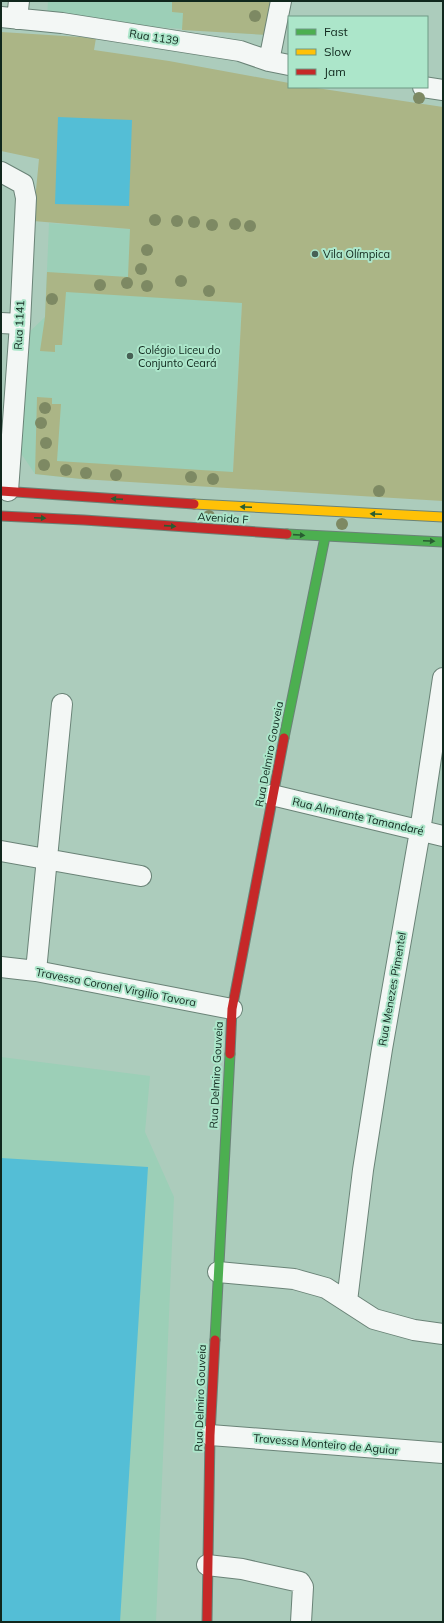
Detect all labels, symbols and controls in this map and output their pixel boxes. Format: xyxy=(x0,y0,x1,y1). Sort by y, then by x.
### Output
legend xyxy=(288,16,428,88)
text: Fast xyxy=(324,24,348,39)
street label: Rua 1139 xyxy=(128,26,180,48)
text: Slow xyxy=(324,44,352,59)
text: Jam xyxy=(324,64,346,79)
place label: Vila Olímpica xyxy=(323,247,390,261)
marker: Vila Olímpica xyxy=(310,249,320,259)
street label: Rua 1141 xyxy=(11,300,27,350)
place label: Colégio Liceu do Conjunto Ceará xyxy=(138,343,220,370)
marker: Colégio Liceu do Conjunto Ceará xyxy=(125,351,135,361)
one-way arrow xyxy=(111,495,123,502)
one-way arrow xyxy=(240,503,252,510)
street label: Avenida F xyxy=(197,509,249,527)
one-way arrow xyxy=(370,510,382,517)
one-way arrow xyxy=(34,515,47,521)
one-way arrow xyxy=(164,523,176,530)
one-way arrow xyxy=(293,532,305,539)
one-way arrow xyxy=(423,538,435,545)
street label: Rua Delmiro Gouveia xyxy=(252,700,286,808)
street label: Rua Almirante Tamandaré xyxy=(291,794,425,838)
street label: Rua Menezes Pimentel xyxy=(375,931,409,1047)
street label: Travessa Coronel Virgilio Tavora xyxy=(35,965,197,1009)
street label: Rua Delmiro Gouveia xyxy=(206,1021,226,1129)
street label: Rua Delmiro Gouveia xyxy=(191,1344,209,1452)
street label: Travessa Monteiro de Aguiar xyxy=(253,1431,399,1457)

